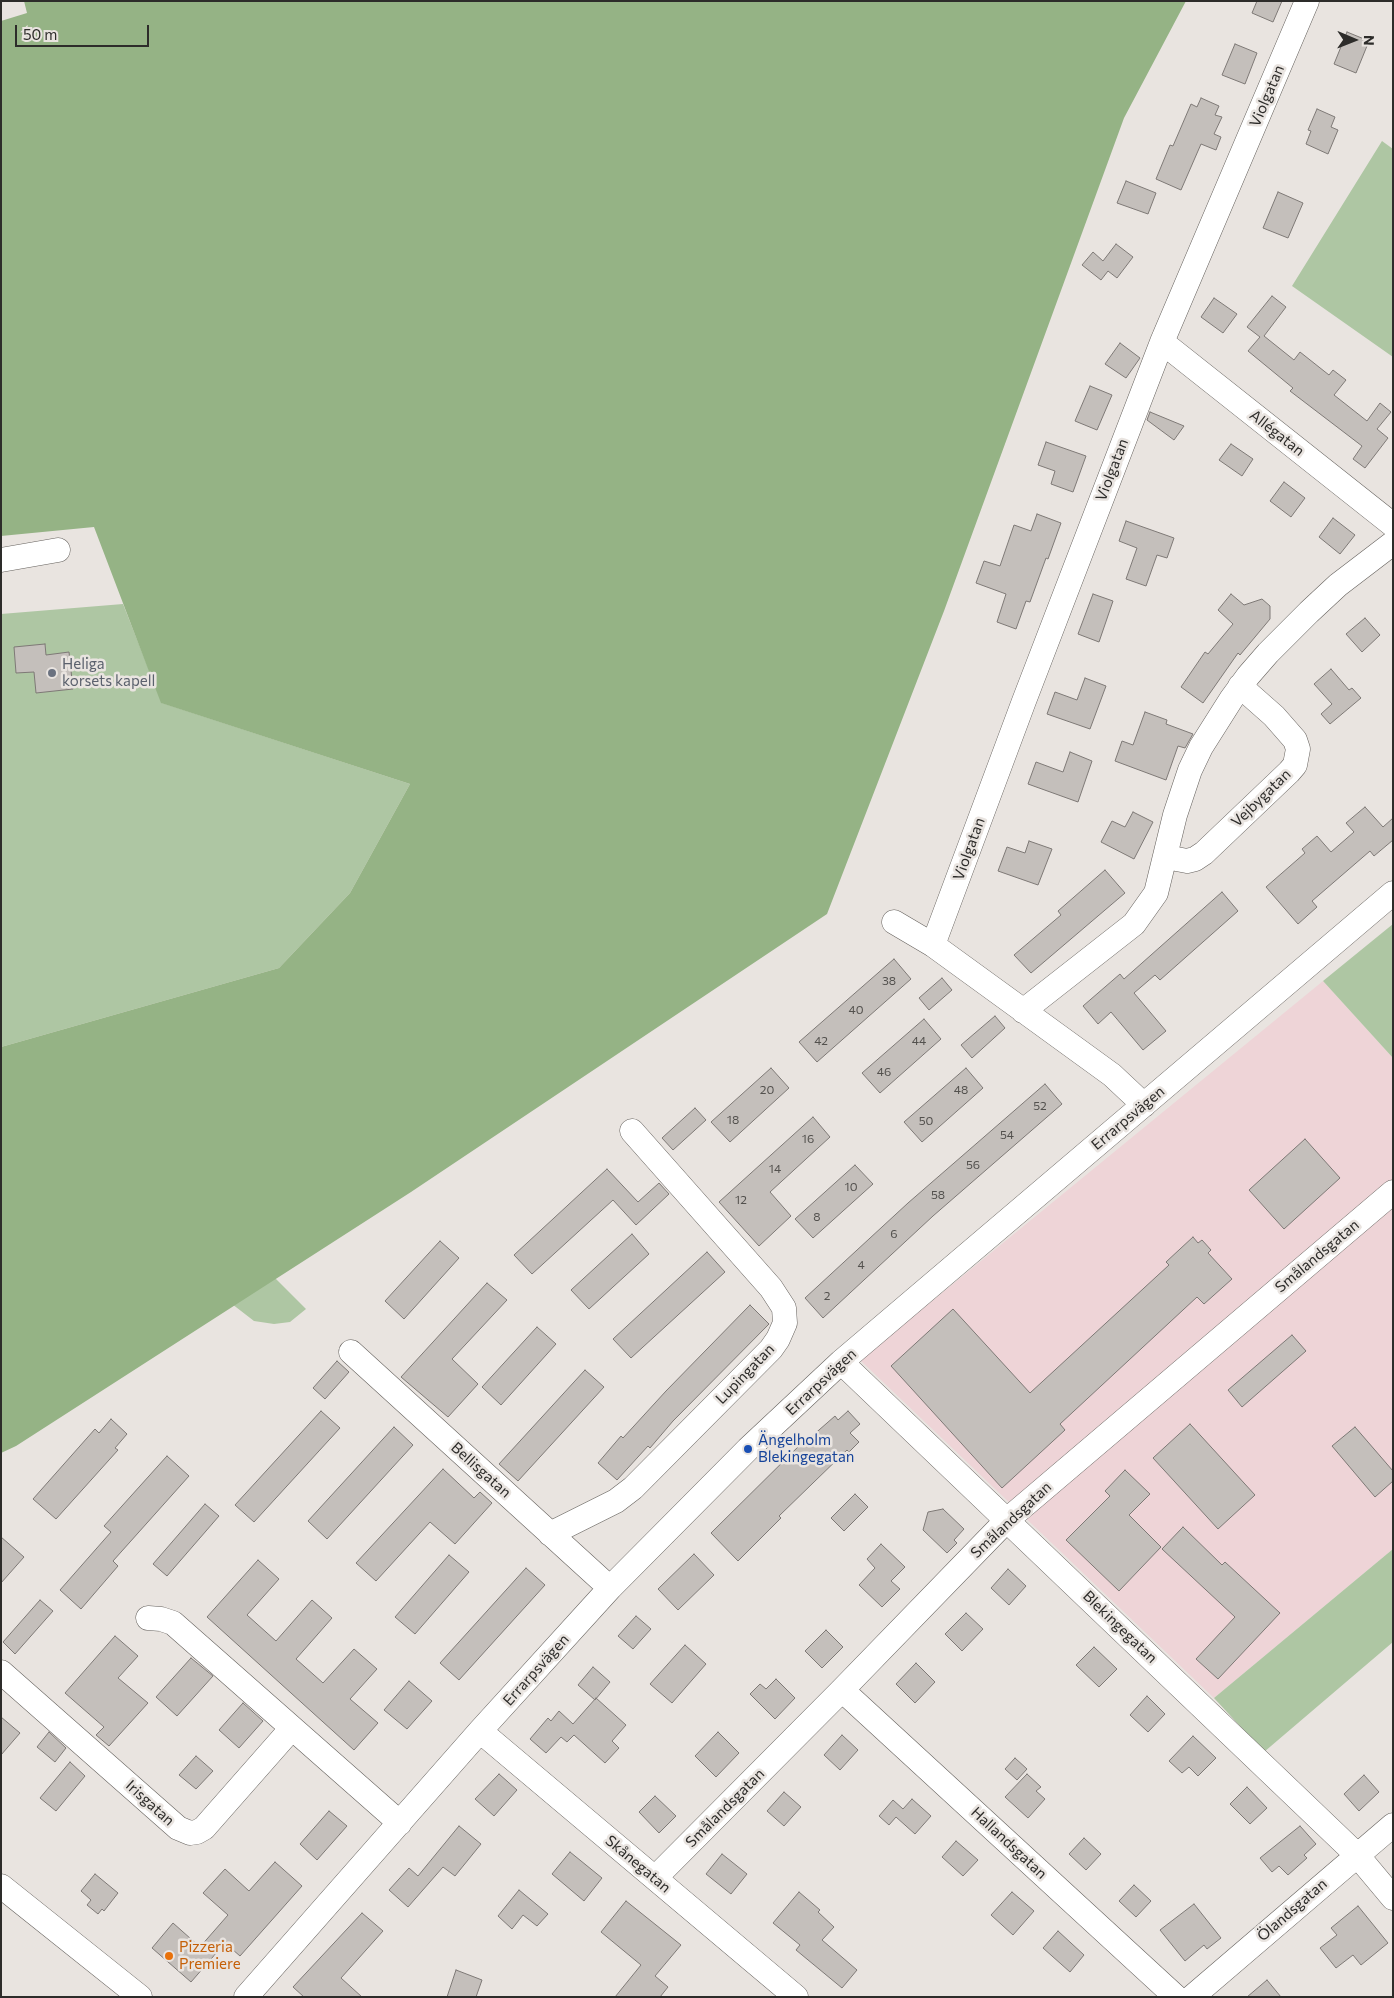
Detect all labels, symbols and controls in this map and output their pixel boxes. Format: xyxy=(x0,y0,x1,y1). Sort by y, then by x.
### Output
scale bar xyxy=(18,15,151,47)
north arrow xyxy=(1329,15,1379,65)
text: 50 m xyxy=(23,25,57,43)
text: N xyxy=(1361,35,1378,46)
street label: Violgatan xyxy=(1246,62,1288,130)
street label: Allégatan xyxy=(1246,406,1308,460)
street label: Violgatan xyxy=(1092,436,1132,504)
place label: Heliga korsets kapell xyxy=(62,655,155,690)
marker: Heliga korsets kapell xyxy=(46,667,58,679)
street label: Vejbygatan xyxy=(1228,765,1294,831)
street label: Violgatan xyxy=(949,815,989,883)
house number: 38 xyxy=(882,974,896,988)
house number: 40 xyxy=(848,1003,864,1017)
house number: 42 xyxy=(814,1034,828,1048)
house number: 44 xyxy=(912,1034,926,1048)
house number: 46 xyxy=(877,1065,891,1079)
street label: Errarpsvägen xyxy=(1088,1082,1168,1154)
house number: 20 xyxy=(760,1083,774,1097)
house number: 48 xyxy=(954,1083,968,1097)
house number: 52 xyxy=(1033,1099,1047,1113)
house number: 18 xyxy=(727,1113,739,1127)
house number: 50 xyxy=(919,1114,933,1128)
house number: 54 xyxy=(1000,1128,1014,1142)
house number: 16 xyxy=(802,1132,814,1146)
house number: 56 xyxy=(966,1158,980,1172)
house number: 14 xyxy=(769,1162,781,1176)
house number: 10 xyxy=(845,1180,857,1194)
house number: 58 xyxy=(931,1188,945,1202)
house number: 12 xyxy=(735,1193,747,1207)
house number: 8 xyxy=(813,1210,821,1224)
street label: Smålandsgatan xyxy=(1271,1216,1363,1296)
house number: 6 xyxy=(890,1227,898,1241)
house number: 4 xyxy=(857,1258,865,1272)
house number: 2 xyxy=(824,1289,830,1303)
street label: Lupingatan xyxy=(712,1340,778,1408)
street label: Errarpsvägen xyxy=(782,1345,860,1419)
place label: Ängelholm Blekingegatan xyxy=(758,1431,854,1466)
street label: Bellisgatan xyxy=(447,1438,515,1502)
marker: Ängelholm Blekingegatan xyxy=(742,1443,754,1455)
street label: Smålandsgatan xyxy=(967,1478,1055,1562)
street label: Blekingegatan xyxy=(1079,1587,1161,1667)
street label: Errarpsvägen xyxy=(499,1631,573,1709)
street label: Smålandsgatan xyxy=(682,1765,768,1851)
street label: Irisgatan xyxy=(122,1776,178,1830)
street label: Hallandsgatan xyxy=(967,1803,1051,1883)
street label: Skånegatan xyxy=(602,1832,674,1896)
street label: Ölandsgatan xyxy=(1253,1875,1331,1945)
place label: Pizzeria Premiere xyxy=(179,1938,241,1973)
marker: Pizzeria Premiere xyxy=(163,1950,175,1962)

